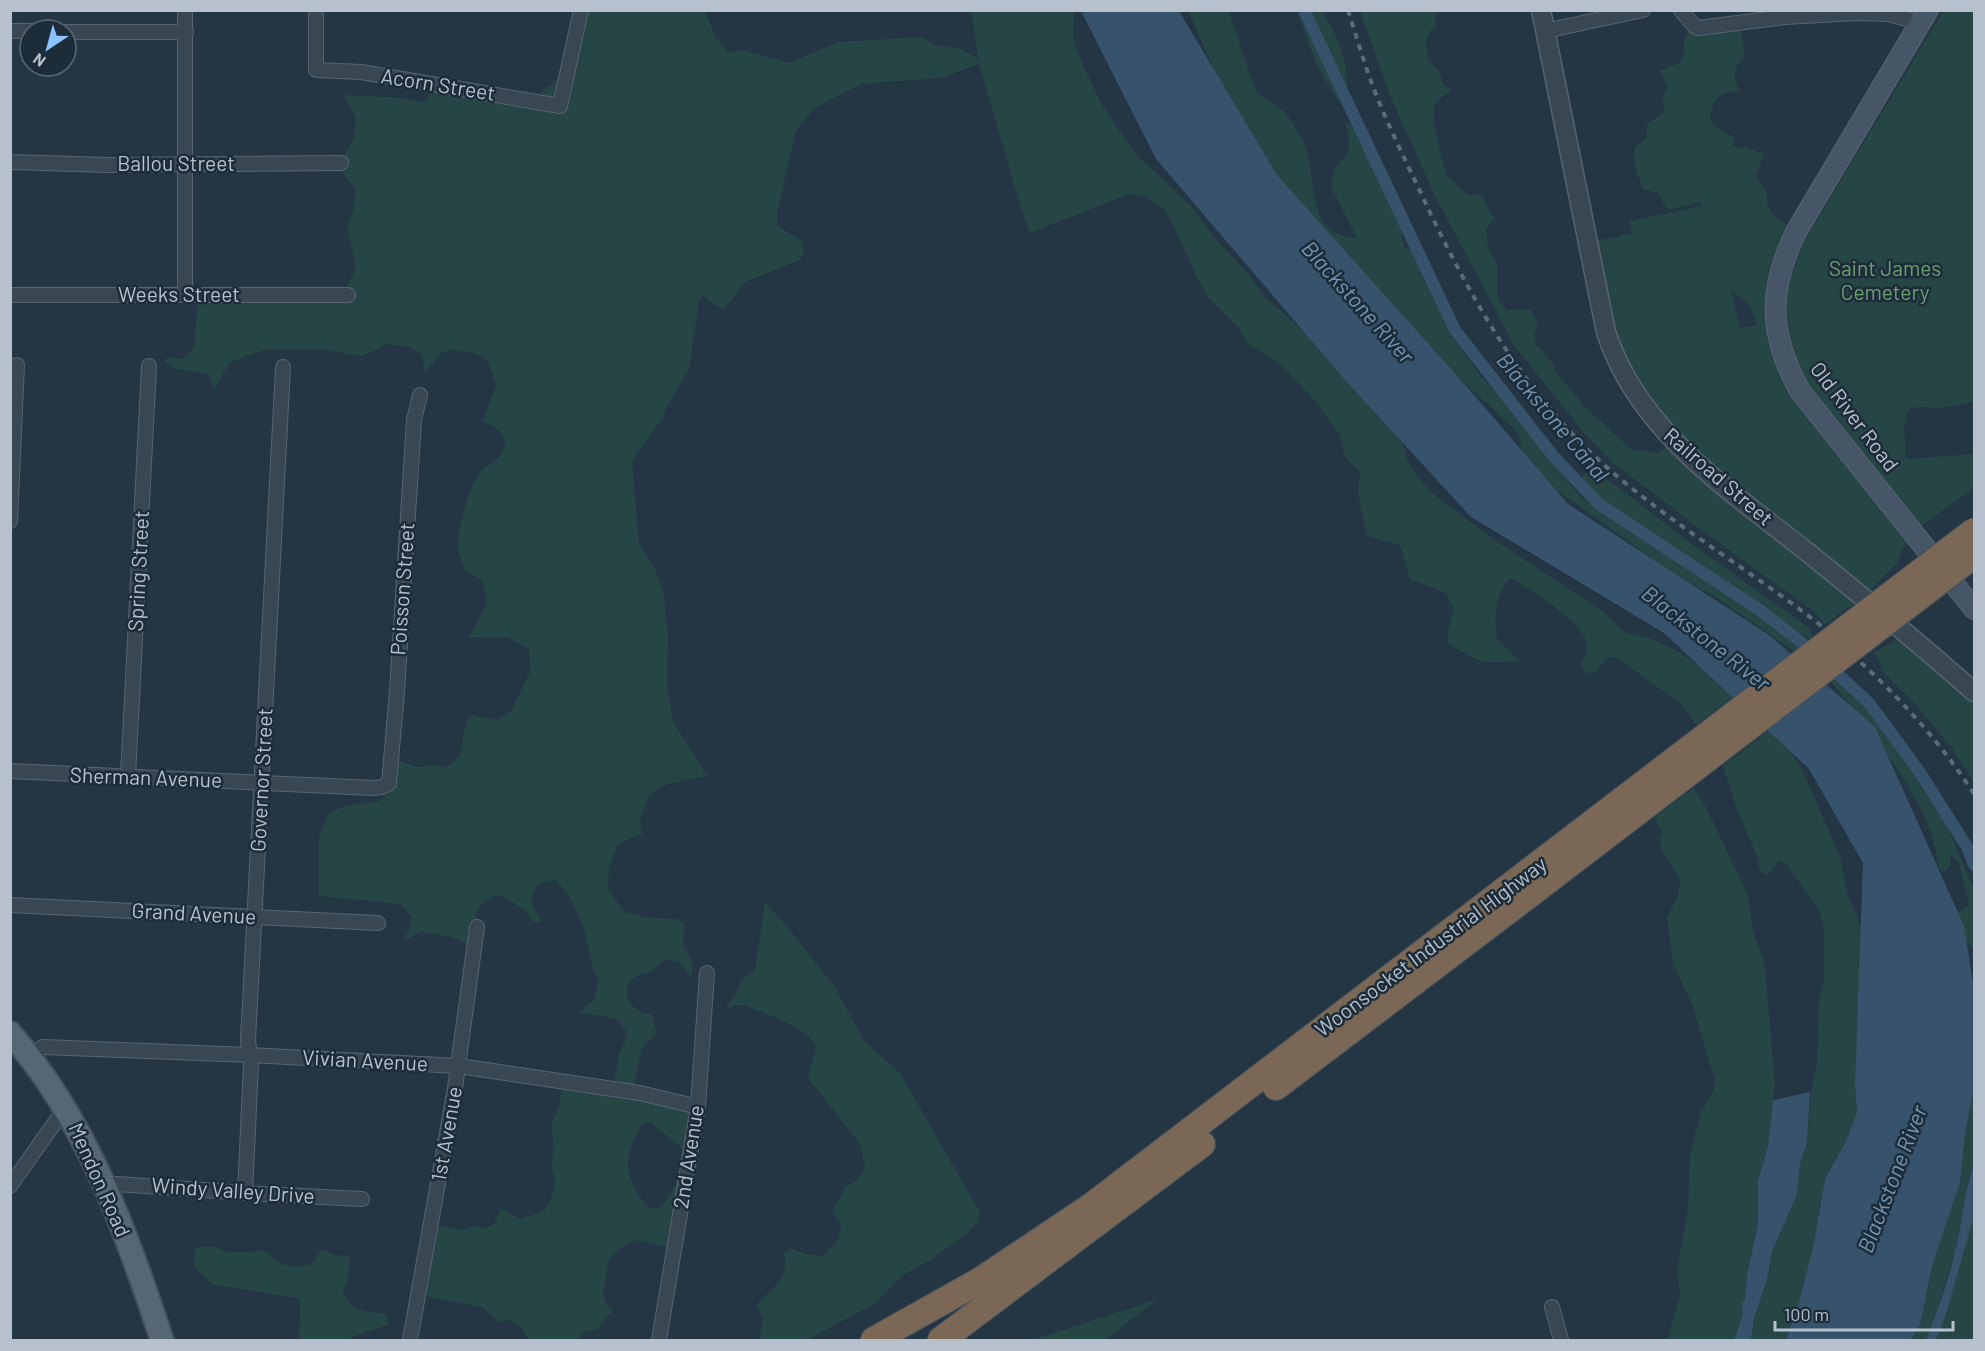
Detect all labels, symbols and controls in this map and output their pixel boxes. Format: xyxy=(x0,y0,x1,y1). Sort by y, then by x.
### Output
north arrow xyxy=(18,18,78,78)
text: N xyxy=(29,50,49,71)
street label: Acorn Street xyxy=(379,62,497,105)
street label: Ballou Street xyxy=(117,150,235,175)
water label: Blackstone River xyxy=(1297,235,1421,369)
park label: Saint James Cemetery xyxy=(1829,255,1941,304)
street label: Weeks Street xyxy=(118,281,240,306)
water label: Blackstone Canal xyxy=(1492,347,1615,486)
street label: Old River Road xyxy=(1806,356,1905,476)
street label: Railroad Street xyxy=(1659,422,1779,530)
street label: Spring Street xyxy=(122,510,153,632)
street label: Poisson Street xyxy=(384,522,419,656)
water label: Blackstone River xyxy=(1637,579,1777,696)
street label: Governor Street xyxy=(244,707,277,853)
street label: Sherman Avenue xyxy=(69,761,223,792)
street label: Woonsocket Industrial Highway xyxy=(1309,850,1551,1041)
street label: Grand Avenue xyxy=(131,897,257,928)
street label: Vivian Avenue xyxy=(301,1044,429,1075)
street label: 1st Avenue xyxy=(425,1084,466,1183)
water label: Blackstone River xyxy=(1851,1100,1931,1256)
street label: 2nd Avenue xyxy=(667,1103,708,1210)
street label: Mendon Road xyxy=(64,1118,137,1240)
street label: Windy Valley Drive xyxy=(151,1171,316,1208)
scale bar xyxy=(1775,1294,1954,1332)
text: 100 m xyxy=(1784,1303,1829,1325)

